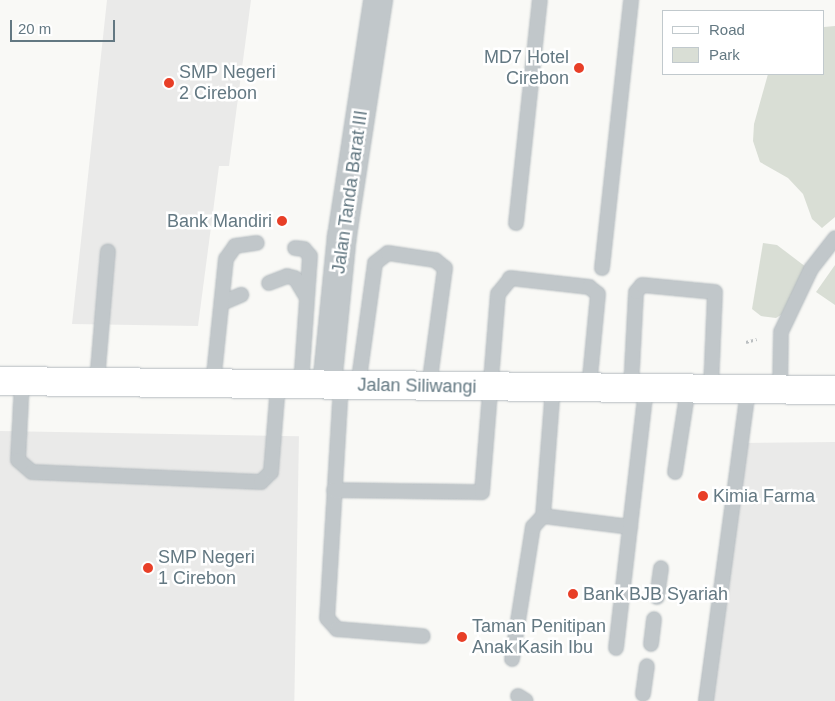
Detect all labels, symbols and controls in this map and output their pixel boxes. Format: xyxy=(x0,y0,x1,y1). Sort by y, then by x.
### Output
scale bar xyxy=(12,10,118,42)
legend xyxy=(662,10,825,75)
text: 20 m xyxy=(18,20,51,37)
text: Road xyxy=(709,21,745,38)
text: Park xyxy=(709,46,740,63)
place label: MD7 Hotel Cirebon xyxy=(484,47,569,90)
place label: SMP Negeri 2 Cirebon xyxy=(179,62,276,104)
marker: MD7 Hotel Cirebon xyxy=(573,62,585,74)
marker: SMP Negeri 2 Cirebon xyxy=(163,77,175,89)
street label: Jalan Tanda Barat III xyxy=(328,109,372,275)
place label: Bank Mandiri xyxy=(167,210,272,232)
marker: Bank Mandiri xyxy=(276,215,288,227)
street label: Jalan Siliwangi xyxy=(357,374,477,398)
place label: Kimia Farma xyxy=(713,485,815,507)
marker: Kimia Farma xyxy=(697,490,709,502)
place label: SMP Negeri 1 Cirebon xyxy=(158,547,255,590)
marker: SMP Negeri 1 Cirebon xyxy=(142,562,154,574)
place label: Bank BJB Syariah xyxy=(583,583,728,605)
marker: Bank BJB Syariah xyxy=(567,588,579,600)
place label: Taman Penitipan Anak Kasih Ibu xyxy=(472,616,606,659)
marker: Taman Penitipan Anak Kasih Ibu xyxy=(456,631,468,643)

